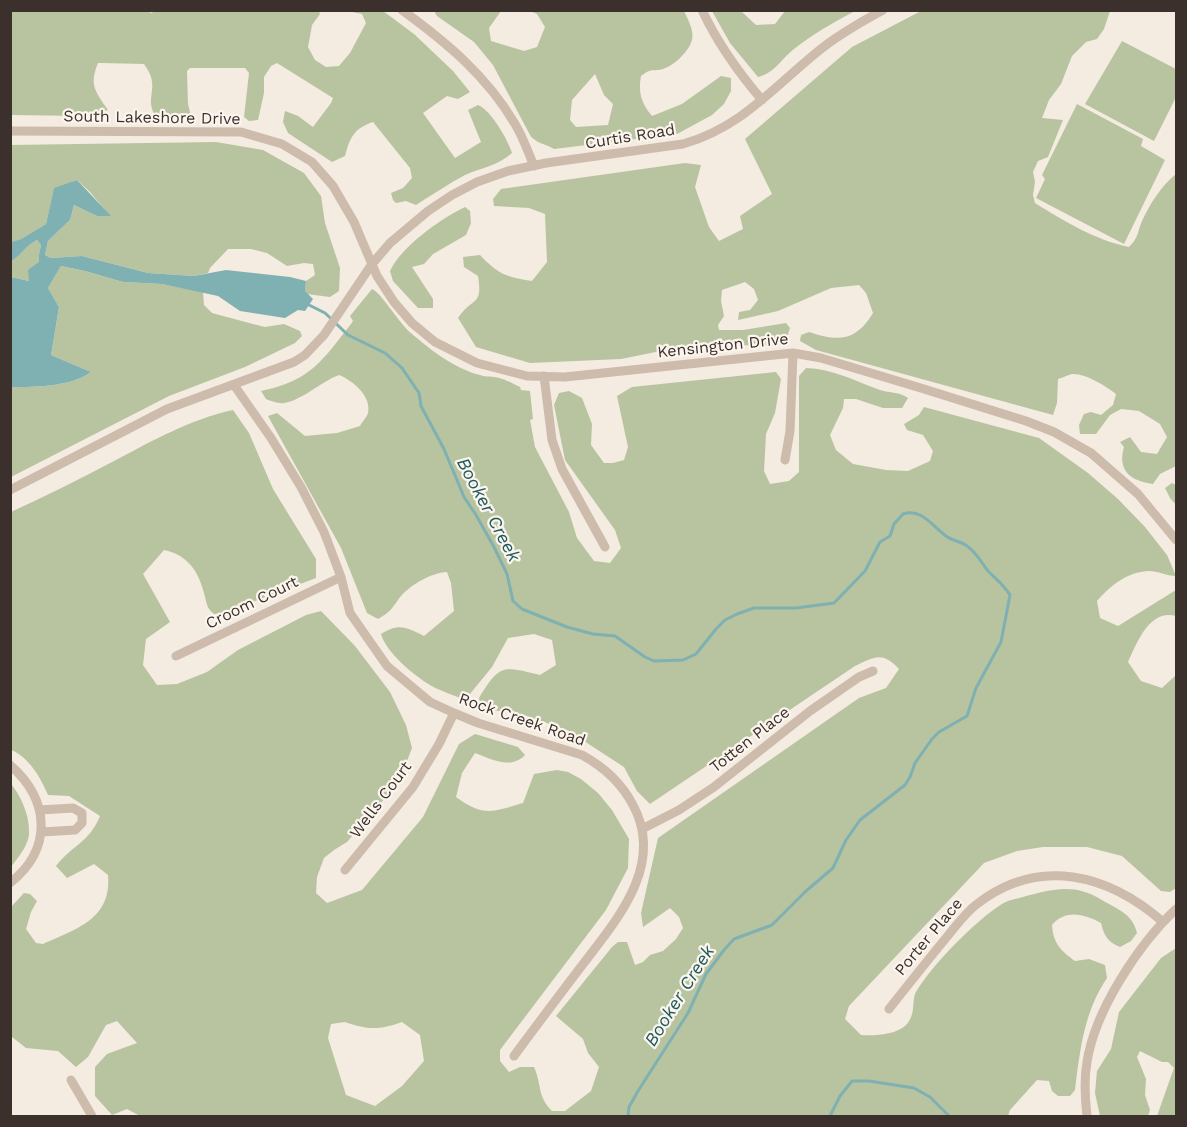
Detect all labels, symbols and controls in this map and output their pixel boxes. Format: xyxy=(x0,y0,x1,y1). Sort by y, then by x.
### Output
street label: South Lakeshore Drive xyxy=(63,107,241,129)
street label: Curtis Road xyxy=(584,120,676,154)
street label: Kensington Drive xyxy=(657,330,789,362)
water label: Booker Creek xyxy=(451,454,525,566)
street label: Croom Court xyxy=(203,572,301,634)
street label: Rock Creek Road xyxy=(456,689,588,751)
street label: Totten Place xyxy=(706,703,794,777)
street label: Wells Court xyxy=(346,758,416,842)
street label: Porter Place xyxy=(891,894,967,980)
water label: Booker Creek xyxy=(640,942,720,1050)

